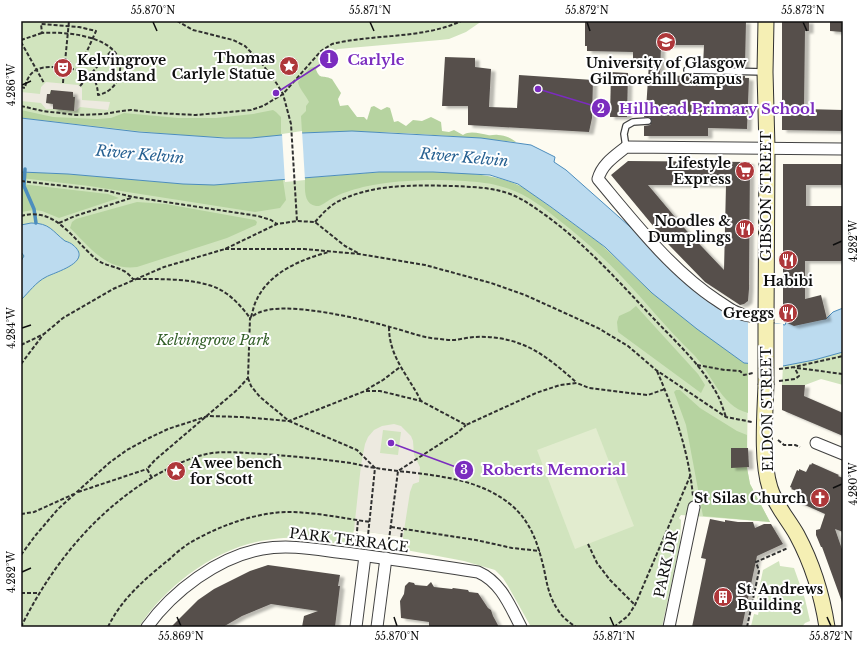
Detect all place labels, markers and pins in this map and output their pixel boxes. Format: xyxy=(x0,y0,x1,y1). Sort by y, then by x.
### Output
school or university icon: University of Glasgow Gilmorehill Campus xyxy=(655,31,677,53)
callout: Carlyle xyxy=(319,46,412,73)
place label: Thomas Carlyle Statue xyxy=(172,49,275,83)
place label: Kelvingrove Bandstand xyxy=(77,51,166,85)
place label: University of Glasgow Gilmorehill Campus xyxy=(586,54,747,88)
place icon: Thomas Carlyle Statue xyxy=(278,55,300,77)
theatre icon: Kelvingrove Bandstand xyxy=(52,57,74,79)
callout: Hillhead Primary School xyxy=(591,95,824,122)
place label: Lifestyle Express xyxy=(667,154,731,188)
supermarket icon: Lifestyle Express xyxy=(734,160,756,182)
place label: Noodles & Dumplings xyxy=(648,212,732,246)
restaurant icon: Noodles & Dumplings xyxy=(734,218,756,240)
restaurant icon: Habibi xyxy=(777,249,799,271)
place label: Habibi xyxy=(763,272,813,290)
restaurant icon: Greggs xyxy=(777,302,799,324)
place label: Greggs xyxy=(723,304,774,322)
place label: A wee bench for Scott xyxy=(189,454,282,488)
callout: Roberts Memorial xyxy=(454,456,634,483)
place icon: A wee bench for Scott xyxy=(165,460,187,482)
church icon: St Silas Church xyxy=(809,487,831,509)
place label: St Silas Church xyxy=(694,489,806,507)
place label: St. Andrews Building xyxy=(737,580,824,614)
building icon: St. Andrews Building xyxy=(712,586,734,608)

